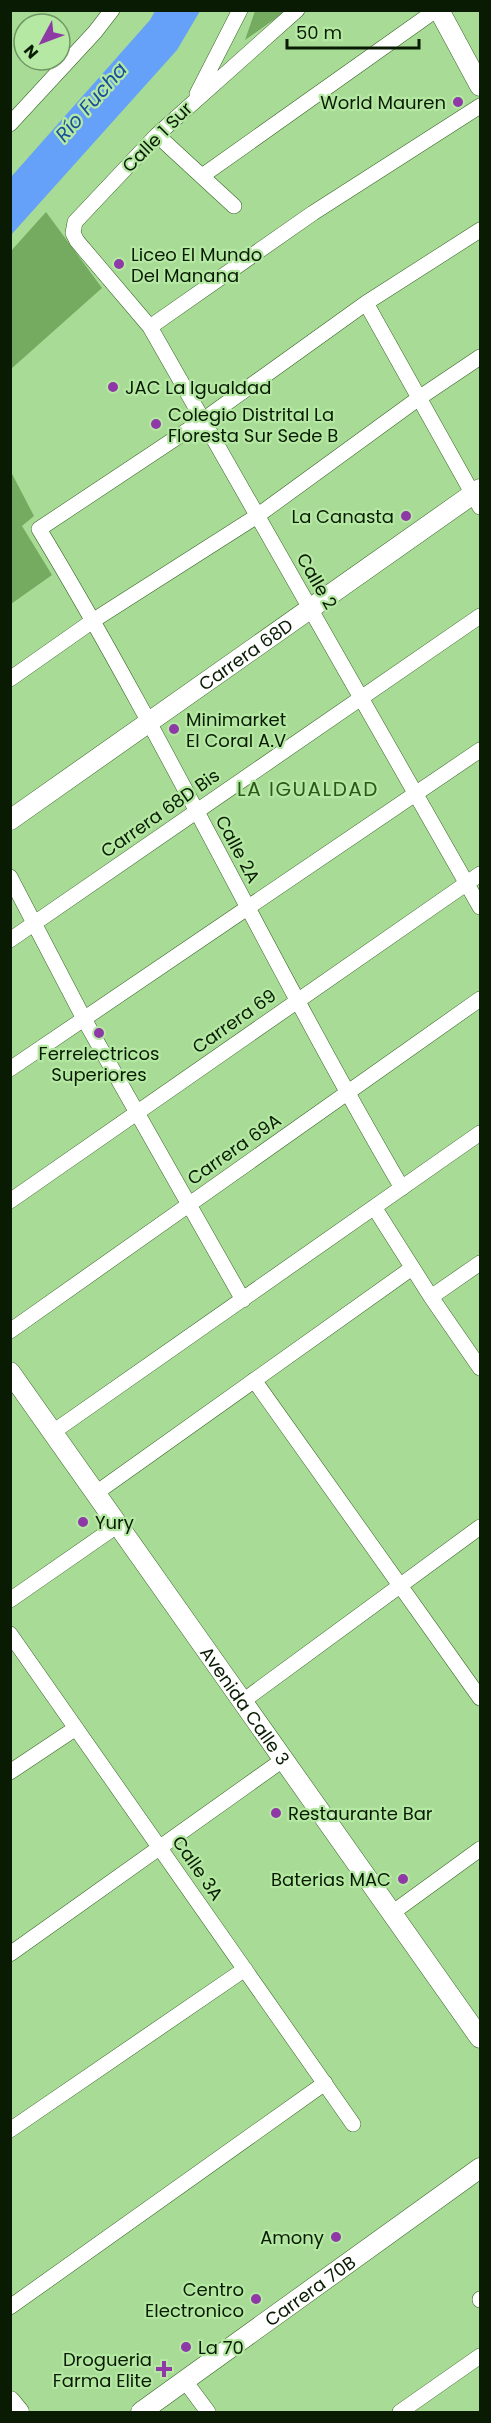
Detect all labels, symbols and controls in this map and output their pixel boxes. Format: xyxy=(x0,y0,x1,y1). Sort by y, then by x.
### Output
north arrow xyxy=(12,12,72,72)
scale bar xyxy=(287,12,419,50)
text: 50 m xyxy=(296,20,342,45)
text: N xyxy=(18,39,44,64)
water label: Río Fucha xyxy=(49,56,133,148)
place label: World Mauren xyxy=(320,90,446,115)
marker: World Mauren xyxy=(451,95,465,109)
street label: Calle 1 Sur xyxy=(116,96,198,178)
place label: Liceo El Mundo Del Manana xyxy=(131,242,262,288)
marker: Liceo El Mundo Del Manana xyxy=(112,257,126,271)
place label: JAC La Igualdad xyxy=(125,375,271,400)
marker: JAC La Igualdad xyxy=(106,380,120,394)
place label: Colegio Distrital La Floresta Sur Sede B xyxy=(168,402,338,448)
marker: Colegio Distrital La Floresta Sur Sede B xyxy=(149,417,163,431)
place label: La Canasta xyxy=(291,504,394,529)
marker: La Canasta xyxy=(399,509,413,523)
street label: Calle 2 xyxy=(291,548,343,614)
street label: Carrera 68D xyxy=(193,612,298,696)
place label: Minimarket El Coral A.V xyxy=(186,707,286,753)
marker: Minimarket El Coral A.V xyxy=(167,722,181,736)
street label: Carrera 68D Bis xyxy=(96,763,224,863)
district label: LA IGUALDAD xyxy=(237,775,379,803)
street label: Calle 2A xyxy=(210,811,266,887)
street label: Carrera 69 xyxy=(187,983,281,1059)
marker: Ferrelectricos Superiores xyxy=(92,1026,106,1040)
place label: Ferrelectricos Superiores xyxy=(39,1041,159,1087)
street label: Carrera 69A xyxy=(182,1107,286,1191)
place label: Yury xyxy=(95,1510,134,1535)
marker: Yury xyxy=(76,1515,90,1529)
street label: Avenida Calle 3 xyxy=(195,1641,296,1770)
place label: Restaurante Bar xyxy=(288,1801,433,1826)
marker: Restaurante Bar xyxy=(269,1806,283,1820)
street label: Calle 3A xyxy=(167,1831,229,1905)
place label: Baterias MAC xyxy=(271,1867,391,1892)
marker: Baterias MAC xyxy=(396,1872,410,1886)
place label: Amony xyxy=(260,2225,324,2250)
marker: Amony xyxy=(329,2230,343,2244)
street label: Carrera 70B xyxy=(259,2249,360,2332)
place label: Centro Electronico xyxy=(145,2277,244,2323)
marker: Centro Electronico xyxy=(249,2292,263,2306)
place label: La 70 xyxy=(198,2335,244,2360)
marker: La 70 xyxy=(179,2340,193,2354)
place label: Drogueria Farma Elite xyxy=(53,2347,152,2393)
marker: Drogueria Farma Elite xyxy=(157,2362,171,2376)

